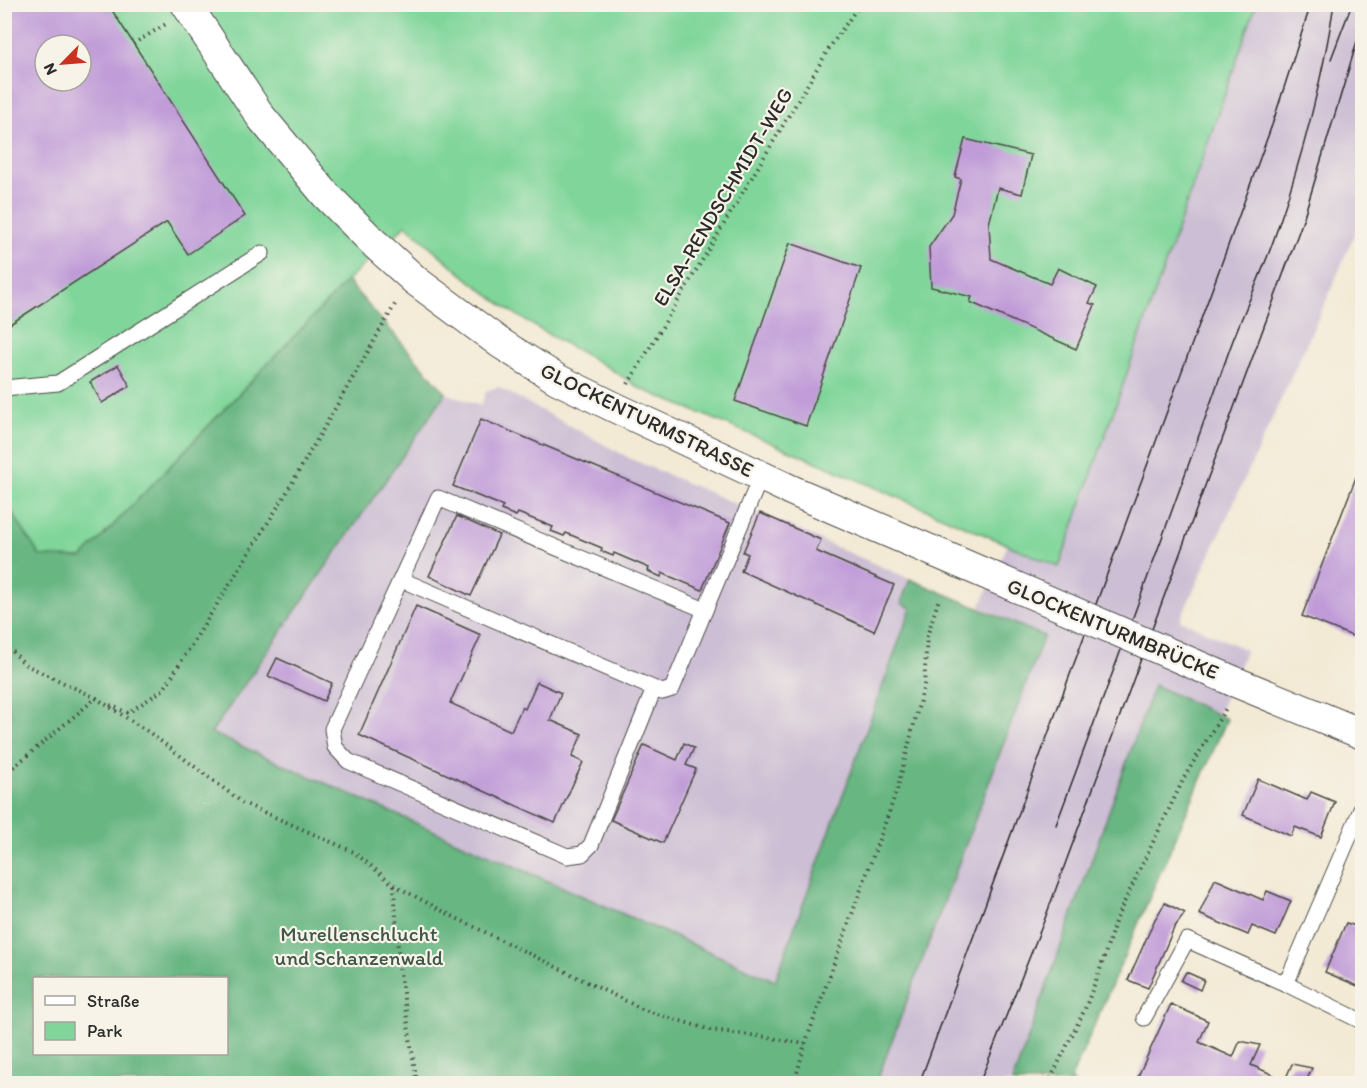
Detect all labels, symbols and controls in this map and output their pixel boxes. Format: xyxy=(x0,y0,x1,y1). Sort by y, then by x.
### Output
north arrow xyxy=(33,33,93,93)
text: N xyxy=(39,60,61,78)
street label: ELSA-RENDSCHMIDT-WEG xyxy=(647,83,798,310)
street label: GLOCKENTURMSTRASSE xyxy=(537,357,758,482)
street label: GLOCKENTURMBRÜCKE xyxy=(1004,573,1223,684)
park label: Murellenschlucht und Schanzenwald xyxy=(275,921,444,970)
legend xyxy=(33,977,228,1055)
text: Straße xyxy=(87,990,140,1012)
text: Park xyxy=(87,1020,122,1042)

